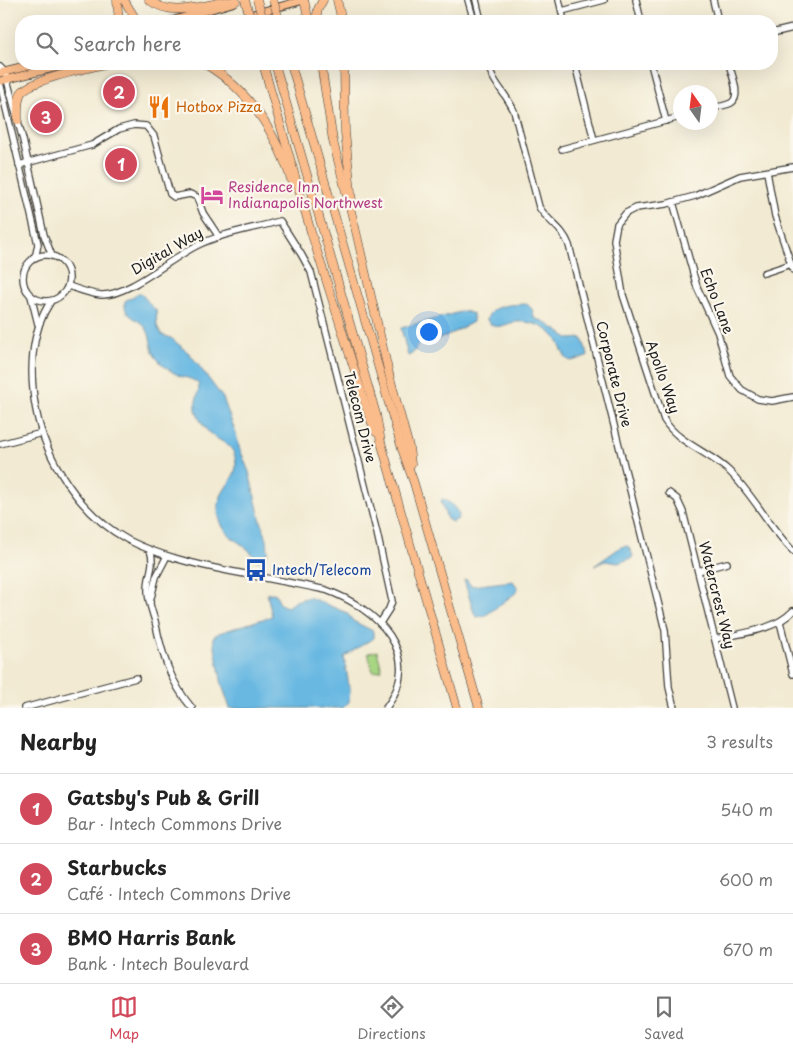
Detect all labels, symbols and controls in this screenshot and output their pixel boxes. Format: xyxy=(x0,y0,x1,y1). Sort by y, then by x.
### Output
search box xyxy=(15,15,778,70)
icon: search xyxy=(33,29,61,57)
text: Search here xyxy=(73,29,182,57)
pin: 2 xyxy=(103,73,135,111)
north arrow xyxy=(673,85,718,130)
restaurant icon: Hotbox Pizza xyxy=(146,94,172,120)
place label: Hotbox Pizza xyxy=(176,96,262,117)
pin: 3 xyxy=(30,98,62,136)
pin: 1 xyxy=(105,145,137,183)
place label: Residence Inn Indianapolis Northwest xyxy=(228,176,383,213)
hotel icon: Residence Inn Indianapolis Northwest xyxy=(199,182,225,208)
street label: Digital Way xyxy=(127,222,206,280)
street label: Echo Lane xyxy=(695,265,740,337)
your location xyxy=(416,319,442,345)
street label: Corporate Drive xyxy=(591,319,638,429)
street label: Apollo Way xyxy=(641,337,686,416)
street label: Telecom Drive xyxy=(339,369,382,465)
street label: Watercrest Way xyxy=(694,539,741,651)
bus stop icon: Intech/Telecom xyxy=(243,557,269,583)
place label: Intech/Telecom xyxy=(272,559,371,580)
text: Nearby xyxy=(20,725,97,757)
text: 3 results xyxy=(706,729,773,753)
text: Gatsby's Pub & Grill xyxy=(67,783,259,811)
text: 1 xyxy=(32,797,40,821)
text: 540 m xyxy=(720,797,773,821)
text: Bar · Intech Commons Drive xyxy=(67,811,282,835)
text: Starbucks xyxy=(67,853,167,881)
text: 2 xyxy=(30,867,42,891)
text: 600 m xyxy=(719,867,773,891)
text: Café · Intech Commons Drive xyxy=(67,881,291,905)
text: BMO Harris Bank xyxy=(67,923,236,951)
text: 3 xyxy=(31,937,41,961)
text: 670 m xyxy=(723,937,773,961)
text: Bank · Intech Boulevard xyxy=(67,951,249,975)
tab: Map xyxy=(109,993,139,1044)
tab: Directions xyxy=(358,993,426,1044)
tab: Saved xyxy=(644,993,684,1044)

